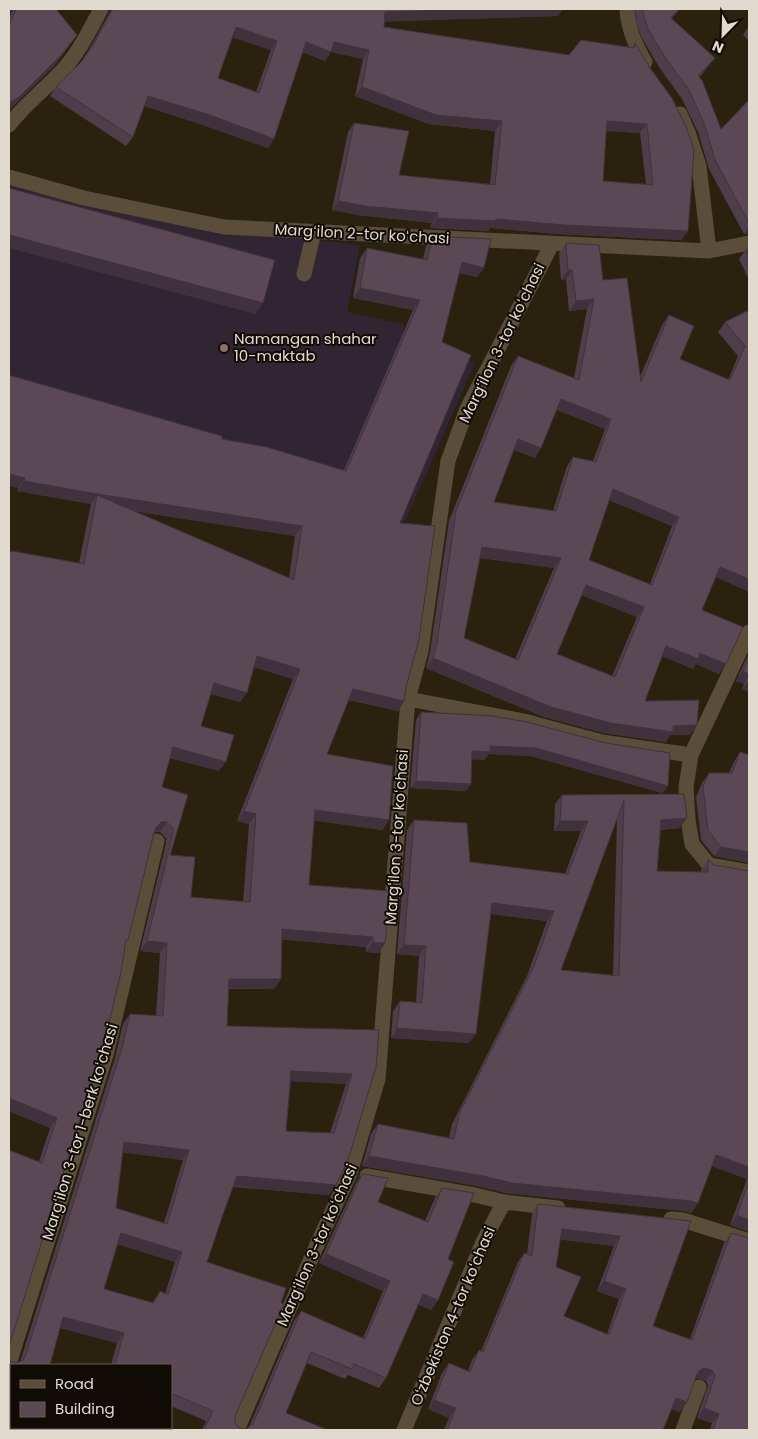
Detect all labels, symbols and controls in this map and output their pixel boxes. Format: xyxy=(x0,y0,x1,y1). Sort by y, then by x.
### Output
north arrow xyxy=(698,10,748,60)
text: N xyxy=(709,36,727,58)
street label: Margʻilon 2-tor koʻchasi xyxy=(274,218,450,249)
street label: Margʻilon 3-tor koʻchasi xyxy=(454,259,549,426)
place label: Namangan shahar 10-maktab xyxy=(234,328,377,366)
marker: Namangan shahar 10-maktab xyxy=(218,342,230,354)
street label: Margʻilon 3-tor koʻchasi xyxy=(380,749,413,925)
street label: Margʻilon 3-tor 1-berk koʻchasi xyxy=(37,1021,123,1243)
street label: Margʻilon 3-tor koʻchasi xyxy=(271,1160,362,1329)
street label: Oʻzbekiston 4-tor koʻchasi xyxy=(405,1223,500,1409)
legend xyxy=(10,1364,172,1429)
text: Road xyxy=(55,1373,94,1394)
text: Building xyxy=(55,1398,115,1419)

